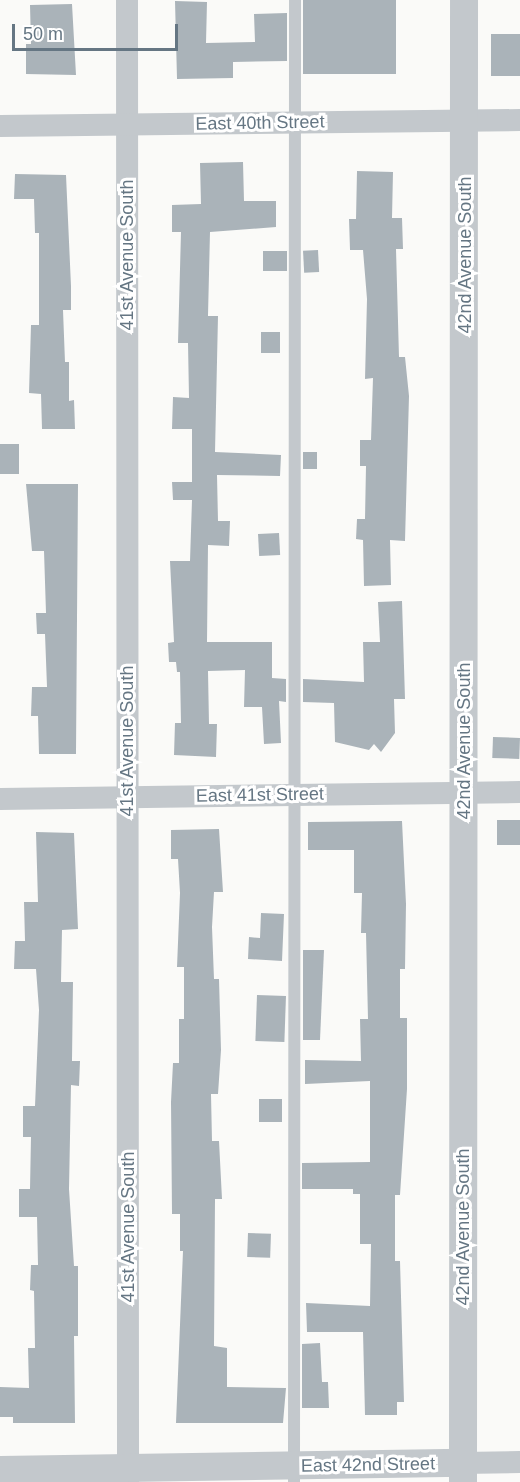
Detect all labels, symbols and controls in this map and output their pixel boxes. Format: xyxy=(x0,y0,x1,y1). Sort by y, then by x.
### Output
scale bar xyxy=(15,12,182,50)
text: 50 m xyxy=(23,24,63,44)
street label: East 40th Street xyxy=(195,111,325,135)
street label: 42nd Avenue South xyxy=(454,176,476,334)
street label: 41st Avenue South xyxy=(116,179,138,331)
street label: 42nd Avenue South xyxy=(453,662,475,820)
street label: 41st Avenue South xyxy=(116,665,138,817)
street label: East 41st Street xyxy=(196,783,324,807)
street label: 42nd Avenue South xyxy=(452,1148,474,1306)
street label: 41st Avenue South xyxy=(117,1151,139,1303)
street label: East 42nd Street xyxy=(301,1453,435,1477)

